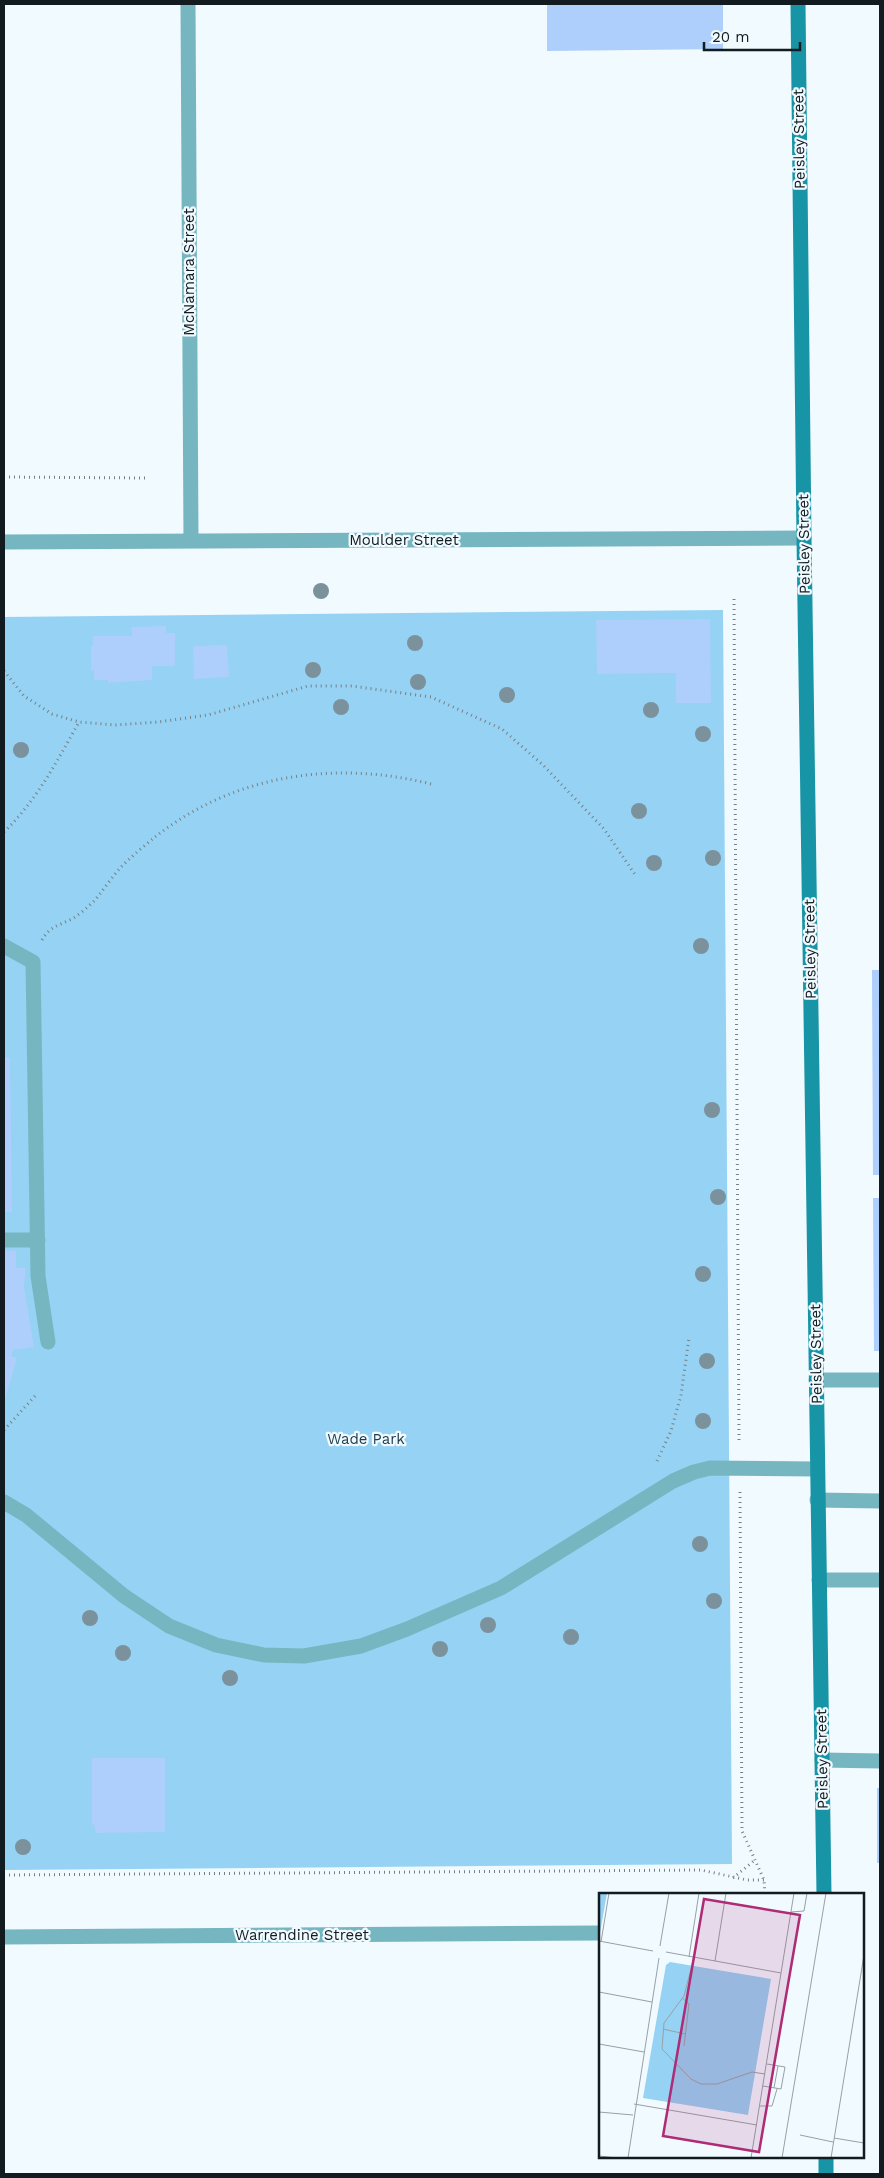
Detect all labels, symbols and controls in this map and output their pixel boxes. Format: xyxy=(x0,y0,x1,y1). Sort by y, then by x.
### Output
scale bar xyxy=(704,20,800,52)
text: 20 m xyxy=(712,28,750,46)
street label: Peisley Street xyxy=(789,88,809,189)
street label: McNamara Street xyxy=(180,207,198,336)
street label: Peisley Street xyxy=(794,493,814,594)
street label: Moulder Street xyxy=(349,531,460,549)
street label: Peisley Street xyxy=(800,898,820,999)
street label: Peisley Street xyxy=(806,1303,826,1404)
park label: Wade Park xyxy=(327,1430,405,1448)
street label: Peisley Street xyxy=(812,1708,832,1809)
inset map xyxy=(599,1893,864,2158)
street label: Warrendine Street xyxy=(235,1926,370,1944)

